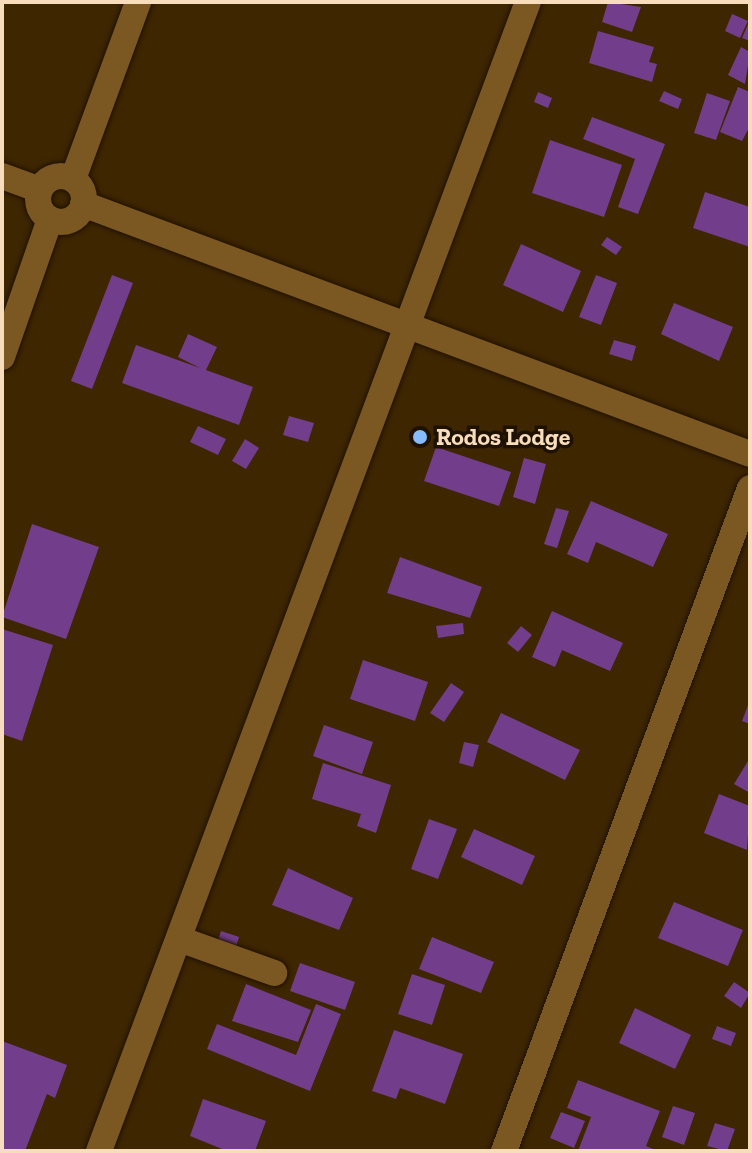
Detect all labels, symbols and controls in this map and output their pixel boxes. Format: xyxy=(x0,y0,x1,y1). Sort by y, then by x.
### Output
place label: Rodos Lodge xyxy=(436,423,570,451)
marker: Rodos Lodge xyxy=(411,428,429,446)

